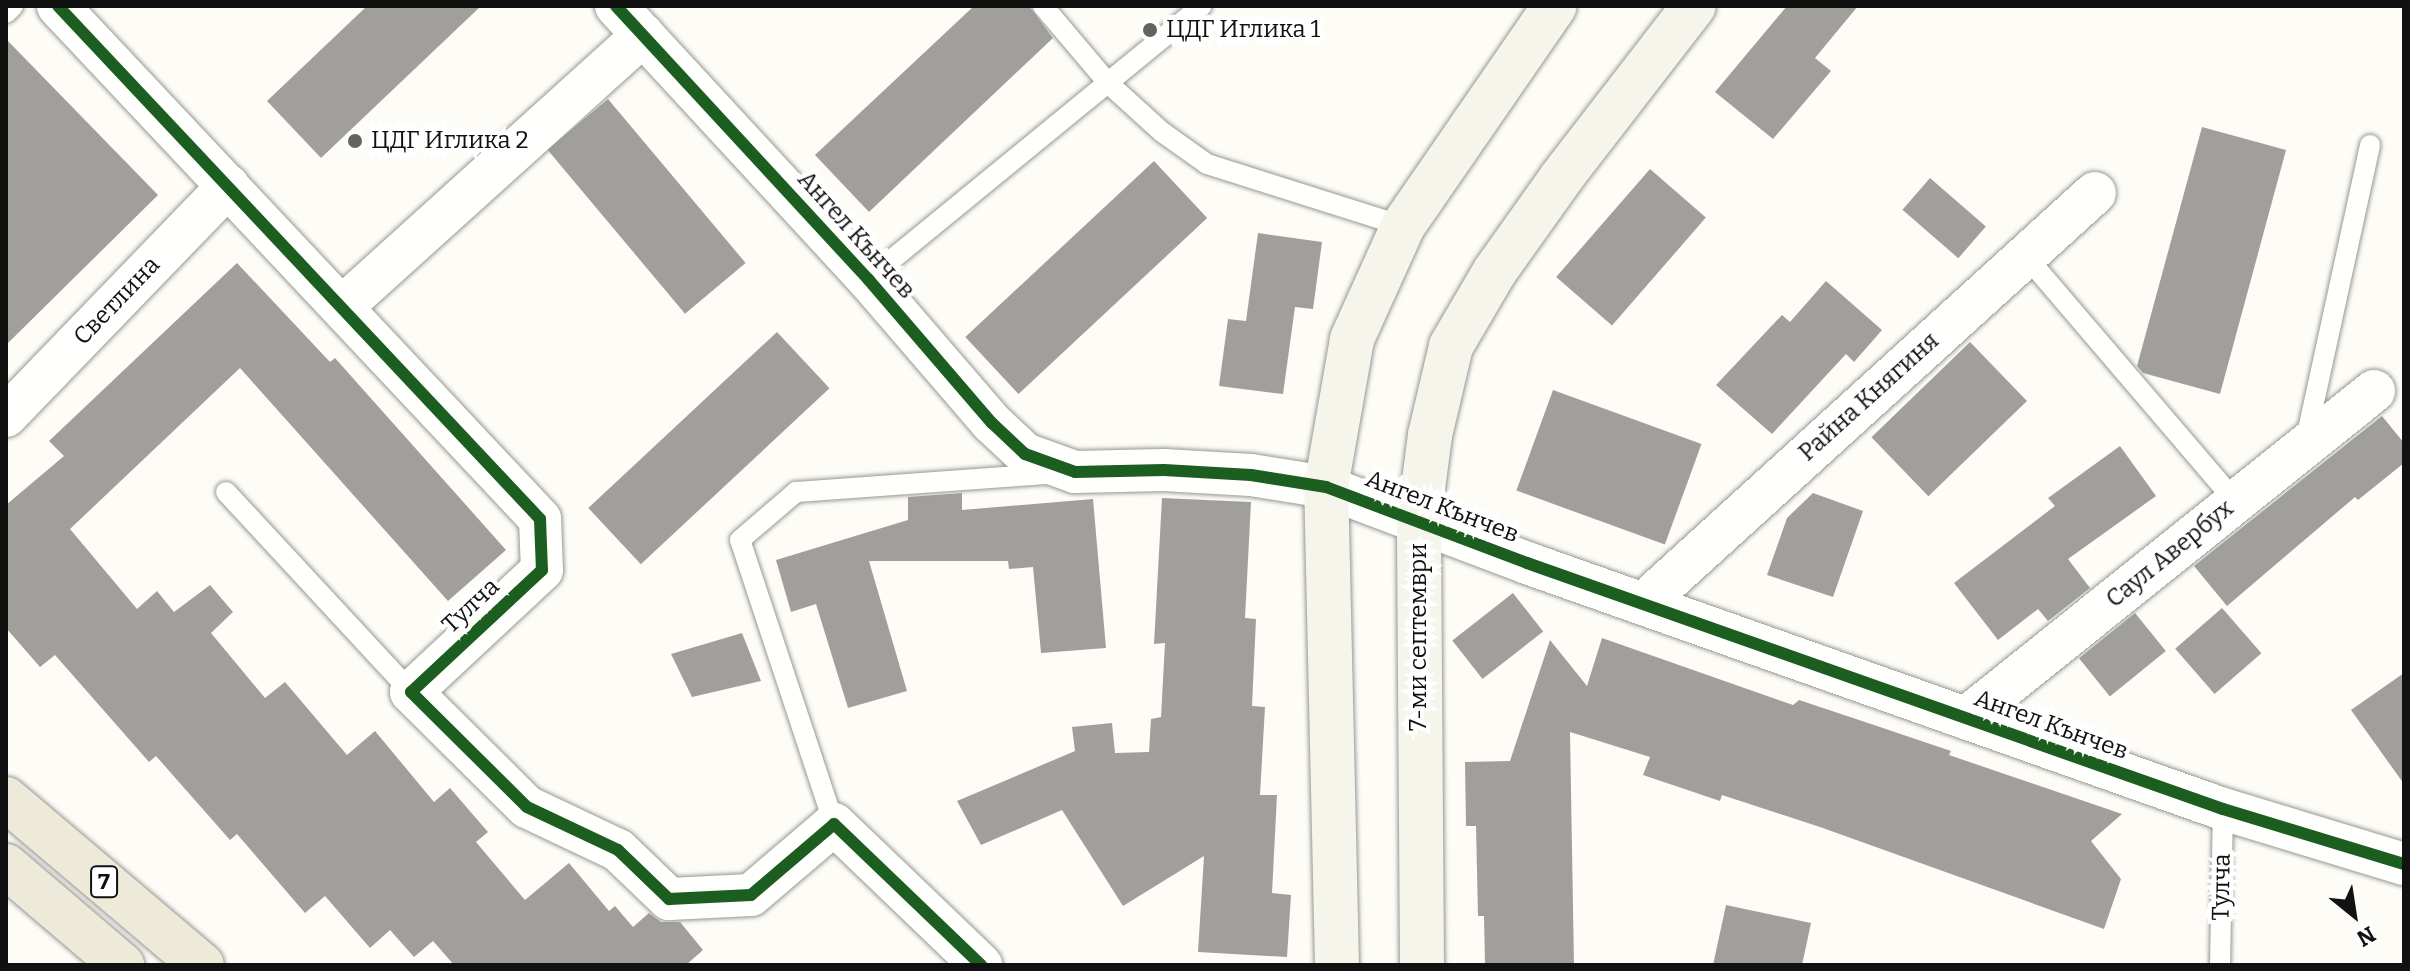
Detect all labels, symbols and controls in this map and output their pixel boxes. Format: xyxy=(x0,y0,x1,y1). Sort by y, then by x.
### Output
place label: ЦДГ Иглика 1 xyxy=(1166,16,1320,44)
marker: ЦДГ Иглика 1 xyxy=(1141,21,1159,39)
place label: ЦДГ Иглика 2 xyxy=(371,127,528,155)
marker: ЦДГ Иглика 2 xyxy=(346,132,364,150)
street label: Ангел Кънчев xyxy=(791,165,921,305)
street label: Светлина xyxy=(68,251,166,351)
street label: Райна Княгиня xyxy=(1793,327,1945,467)
street label: Ангел Кънчев xyxy=(1361,465,1523,549)
street label: Саул Авербух xyxy=(2101,494,2239,614)
street label: 7-ми септември xyxy=(1405,543,1433,731)
street label: Тулча xyxy=(437,573,505,639)
street label: Ангел Кънчев xyxy=(1970,684,2132,766)
street label: Тулча xyxy=(2207,853,2237,921)
road number: 7 xyxy=(90,864,118,900)
north arrow xyxy=(2314,875,2394,955)
text: N xyxy=(2352,920,2380,952)

